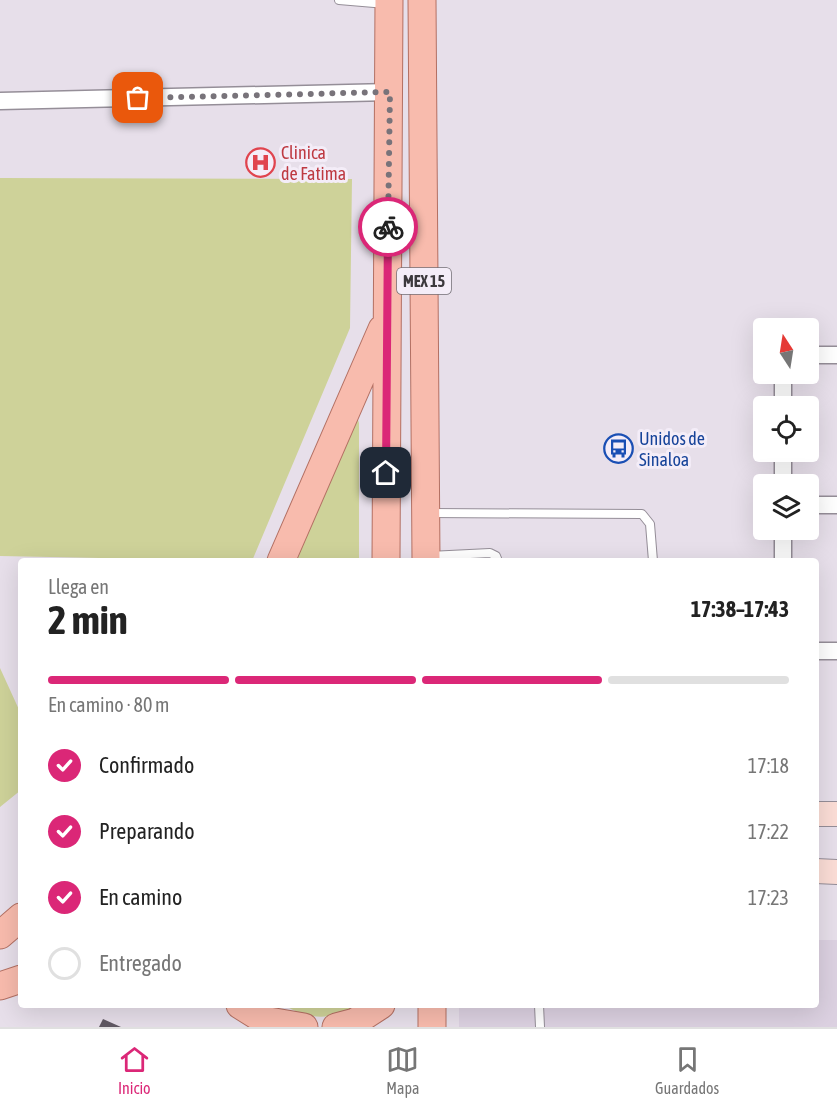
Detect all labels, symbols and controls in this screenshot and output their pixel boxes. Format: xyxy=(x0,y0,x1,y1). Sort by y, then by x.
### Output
pin xyxy=(112,72,163,123)
icon: bag xyxy=(121,81,154,114)
place label: Clinica de Fatima xyxy=(281,142,346,184)
hospital icon: Clinica de Fatima xyxy=(244,147,276,179)
courier xyxy=(358,197,418,257)
icon: bike xyxy=(372,211,405,244)
road number: MEX 15 xyxy=(397,268,451,294)
north arrow xyxy=(753,318,819,384)
map controls xyxy=(753,318,819,540)
button: locate xyxy=(753,396,819,462)
place label: Unidos de Sinaloa xyxy=(639,428,705,470)
bus stop icon: Unidos de Sinaloa xyxy=(602,433,634,465)
pin xyxy=(360,447,411,498)
icon: home xyxy=(369,456,402,489)
button: layers xyxy=(753,474,819,540)
text: Llega en xyxy=(48,575,109,598)
text: 17:38–17:43 xyxy=(691,596,789,622)
text: 2 min xyxy=(48,598,128,642)
text: En camino · 80 m xyxy=(48,693,169,716)
icon: check xyxy=(48,749,81,782)
text: Confirmado xyxy=(99,752,194,778)
text: 17:18 xyxy=(748,754,789,777)
icon: check xyxy=(48,815,81,848)
text: Preparando xyxy=(99,818,195,844)
text: 17:22 xyxy=(748,820,789,843)
icon: check xyxy=(48,881,81,914)
text: En camino xyxy=(99,884,182,910)
text: 17:23 xyxy=(748,886,789,909)
text: Entregado xyxy=(99,950,182,976)
tab: Inicio xyxy=(118,1043,151,1097)
tab: Mapa xyxy=(386,1043,420,1097)
tab: Guardados xyxy=(655,1043,719,1097)

